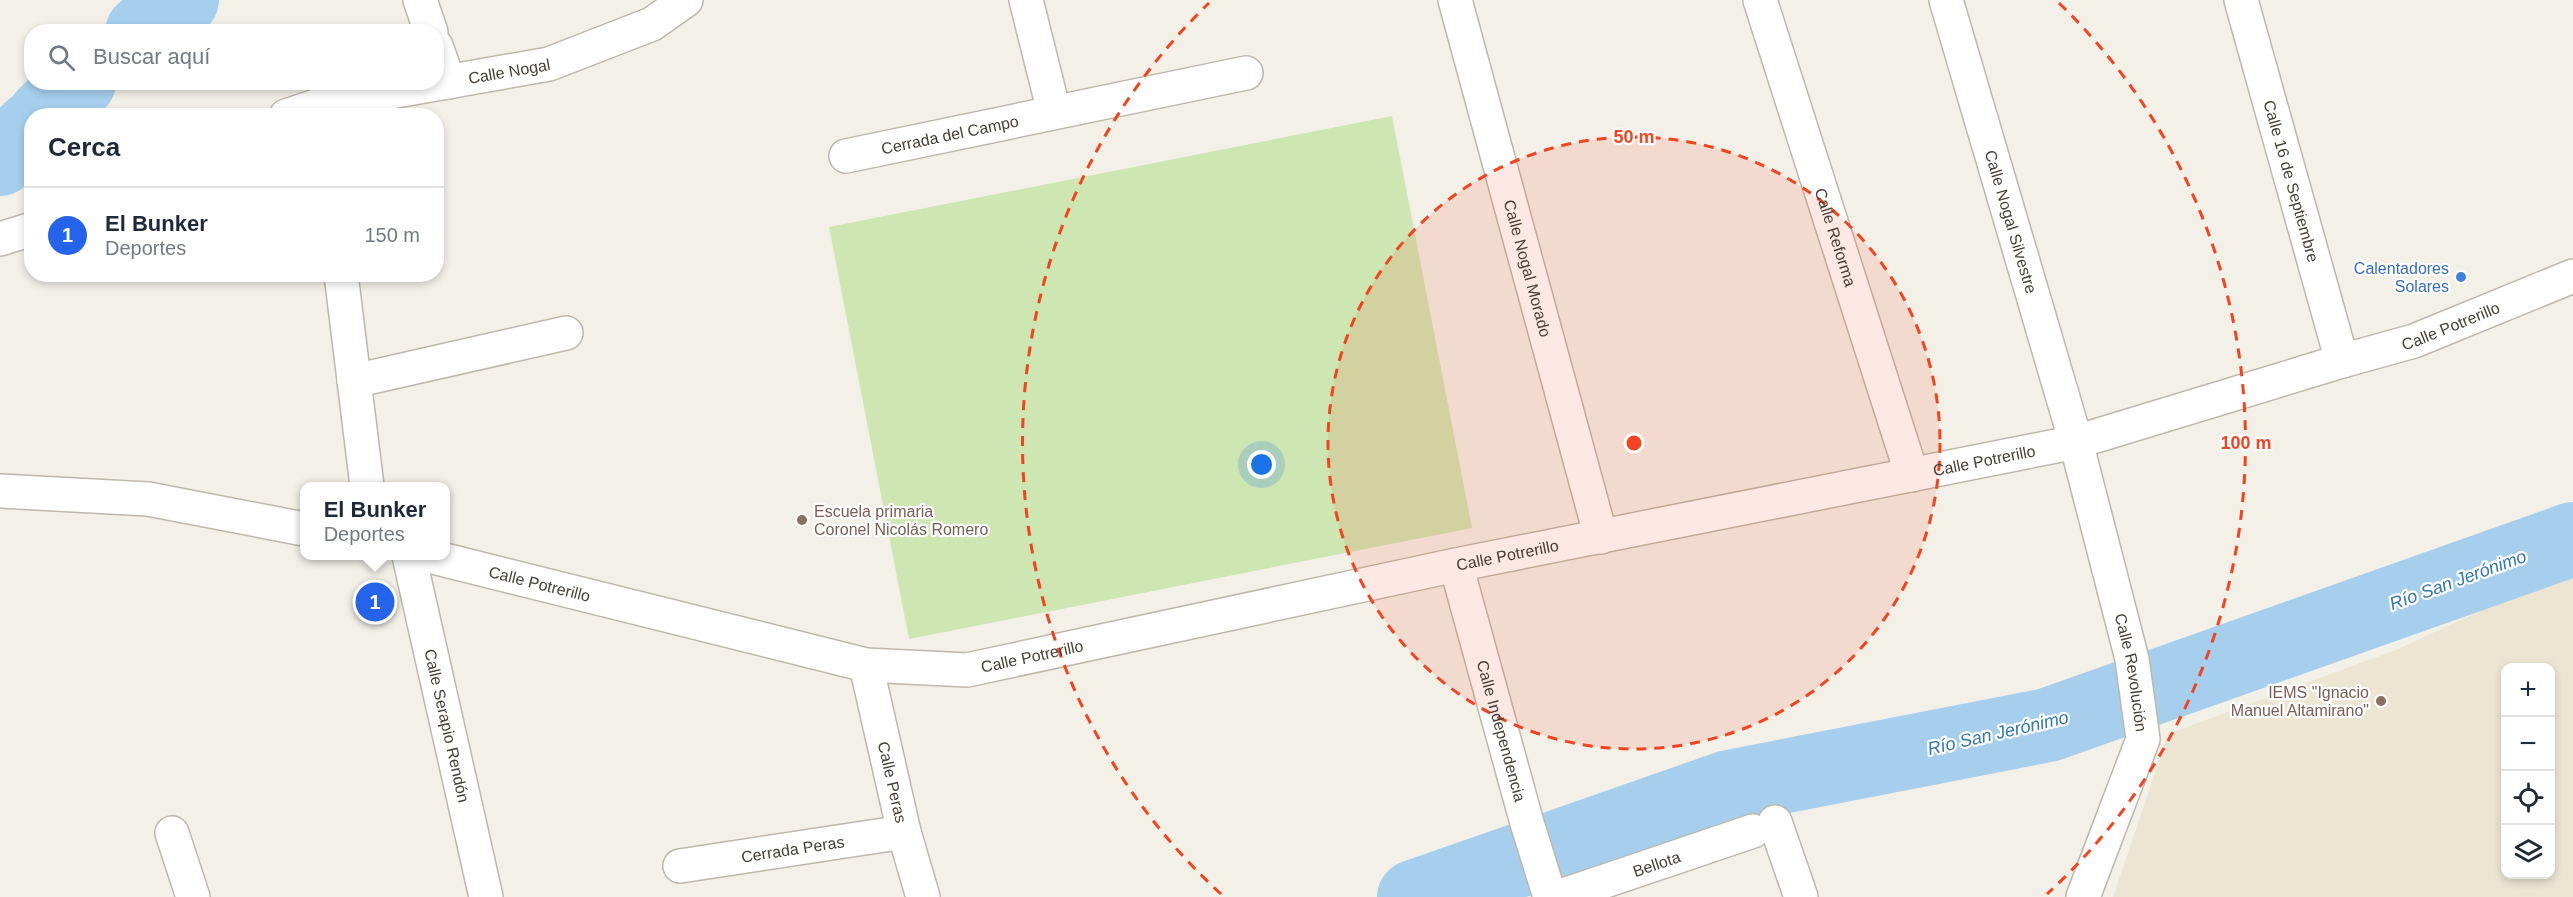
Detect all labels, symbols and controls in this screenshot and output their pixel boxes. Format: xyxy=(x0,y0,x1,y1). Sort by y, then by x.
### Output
search box xyxy=(24,24,444,90)
icon: search xyxy=(45,41,78,74)
text: Buscar aquí xyxy=(93,44,210,69)
street label: Calle Nogal xyxy=(467,56,552,87)
street label: Calle 16 de Septiembre xyxy=(2260,98,2322,264)
street label: Cerrada del Campo xyxy=(880,112,1020,157)
text: 50 m xyxy=(1613,127,1655,147)
text: Cerca xyxy=(48,132,120,162)
street label: Calle Nogal Silvestre xyxy=(1982,148,2040,296)
street label: Calle Reforma xyxy=(1812,186,1859,289)
street label: Calle Nogal Morado xyxy=(1501,198,1554,339)
text: El Bunker xyxy=(105,211,208,236)
text: 1 xyxy=(62,224,73,246)
text: 150 m xyxy=(364,224,420,246)
text: Deportes xyxy=(105,237,186,259)
place label: Calentadores Solares xyxy=(2354,260,2449,295)
marker: Calentadores Solares xyxy=(2454,270,2468,284)
street label: Calle Potrerillo xyxy=(2400,299,2502,353)
centre of rings xyxy=(1624,433,1644,453)
text: 100 m xyxy=(2220,433,2272,453)
street label: Calle Potrerillo xyxy=(1931,442,2037,479)
your location xyxy=(1247,450,1276,479)
popup xyxy=(300,482,450,560)
text: El Bunker xyxy=(324,497,426,522)
place label: Escuela primaria Coronel Nicolás Romero xyxy=(814,503,988,538)
marker: Escuela primaria Coronel Nicolás Romero xyxy=(795,513,809,527)
text: Deportes xyxy=(324,523,405,545)
street label: Calle Potrerillo xyxy=(1455,537,1560,574)
water label: Río San Jerónimo xyxy=(2387,546,2529,614)
street label: Calle Potrerillo xyxy=(487,563,592,605)
pin: 1 xyxy=(356,580,394,624)
street label: Calle Revolución xyxy=(2112,612,2150,733)
street label: Calle Potrerillo xyxy=(979,637,1085,676)
street label: Calle Serapio Rendón xyxy=(421,648,472,804)
street label: Calle Independencia xyxy=(1474,658,1529,804)
map controls xyxy=(2501,663,2555,879)
button: + xyxy=(2501,663,2555,717)
place label: IEMS "Ignacio Manuel Altamirano" xyxy=(2231,684,2369,719)
marker: IEMS "Ignacio Manuel Altamirano" xyxy=(2374,694,2388,708)
water label: Río San Jerónimo xyxy=(1926,707,2070,759)
button: − xyxy=(2501,717,2555,771)
street label: Calle Peras xyxy=(875,740,910,824)
button: locate xyxy=(2501,771,2555,825)
button: layers xyxy=(2501,825,2555,879)
street label: Cerrada Peras xyxy=(740,833,846,866)
street label: Bellota xyxy=(1631,848,1683,880)

